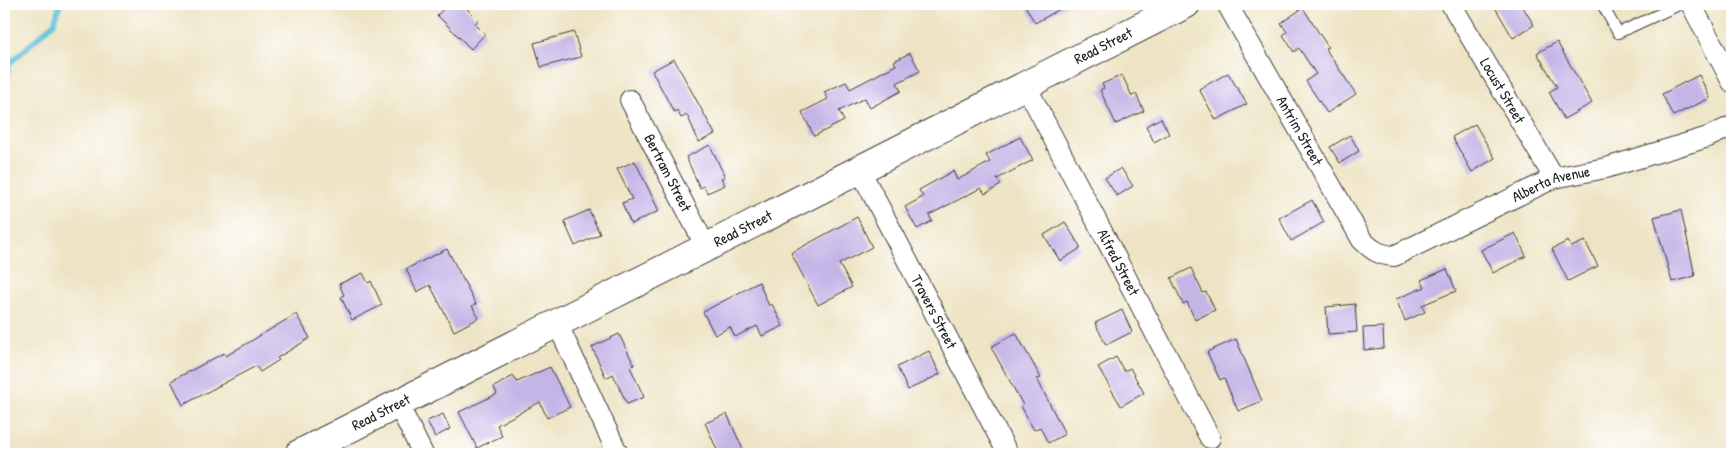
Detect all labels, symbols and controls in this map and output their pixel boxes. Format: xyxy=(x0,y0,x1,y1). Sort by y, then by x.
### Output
street label: Read Street xyxy=(1070,21,1137,69)
street label: Locust Street xyxy=(1475,54,1531,128)
street label: Antrim Street xyxy=(1272,92,1329,170)
street label: Bertram Street xyxy=(639,130,697,216)
street label: Alberta Avenue xyxy=(1508,160,1592,207)
street label: Read Street xyxy=(710,204,776,252)
street label: Alfred Street xyxy=(1092,225,1145,300)
street label: Travers Street xyxy=(906,271,963,353)
street label: Read Street xyxy=(348,388,414,436)

